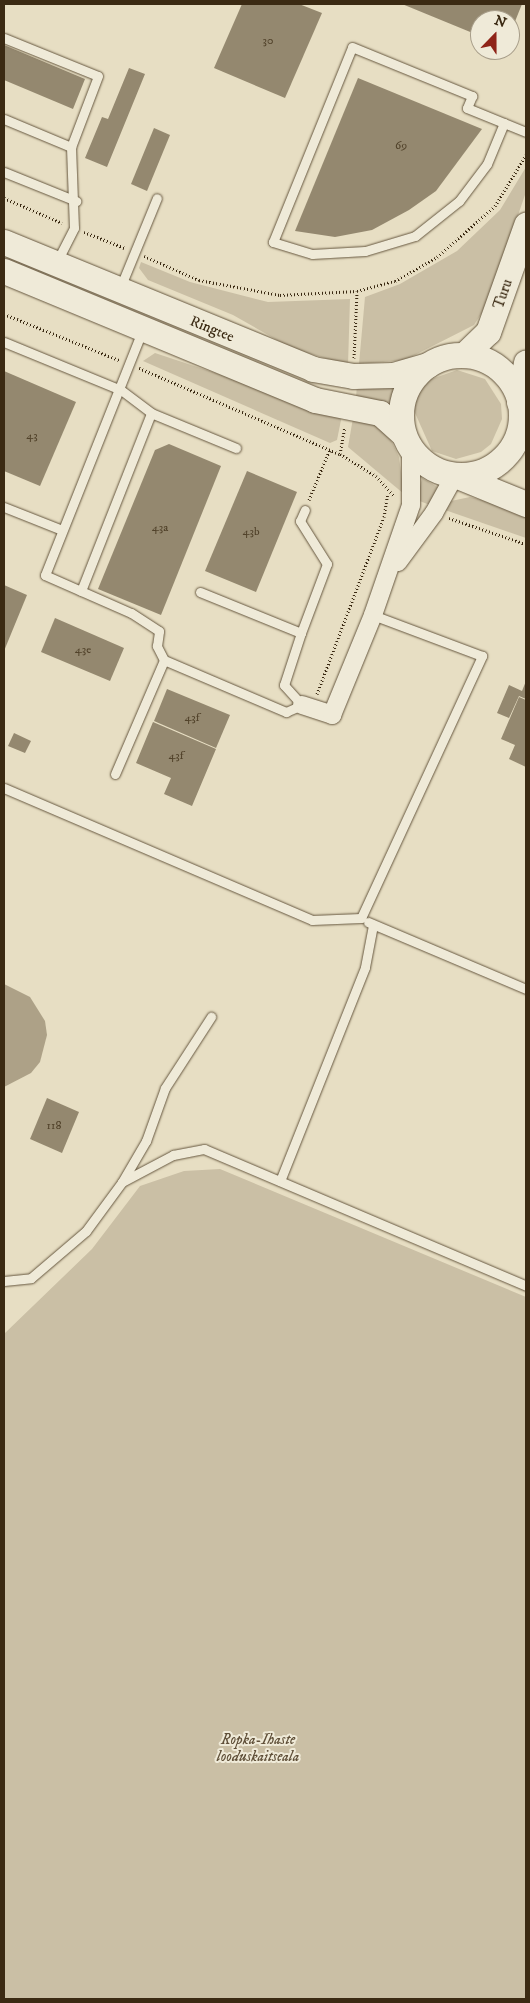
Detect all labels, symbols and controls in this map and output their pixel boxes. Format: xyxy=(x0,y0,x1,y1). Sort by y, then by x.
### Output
north arrow xyxy=(470,10,520,60)
text: N xyxy=(492,12,509,33)
house number: 30 xyxy=(263,34,273,48)
house number: 69 xyxy=(395,139,407,153)
street label: Turu xyxy=(490,277,516,311)
street label: Ringtee xyxy=(187,312,237,346)
house number: 43 xyxy=(26,429,38,443)
house number: 43a xyxy=(152,521,168,535)
house number: 43b xyxy=(242,525,260,539)
house number: 43e xyxy=(75,643,91,657)
house number: 43f xyxy=(184,711,200,725)
house number: 43f xyxy=(168,749,184,763)
house number: 118 xyxy=(47,1119,61,1133)
park label: Ropka-Ihaste looduskaitseala xyxy=(217,1730,299,1765)

